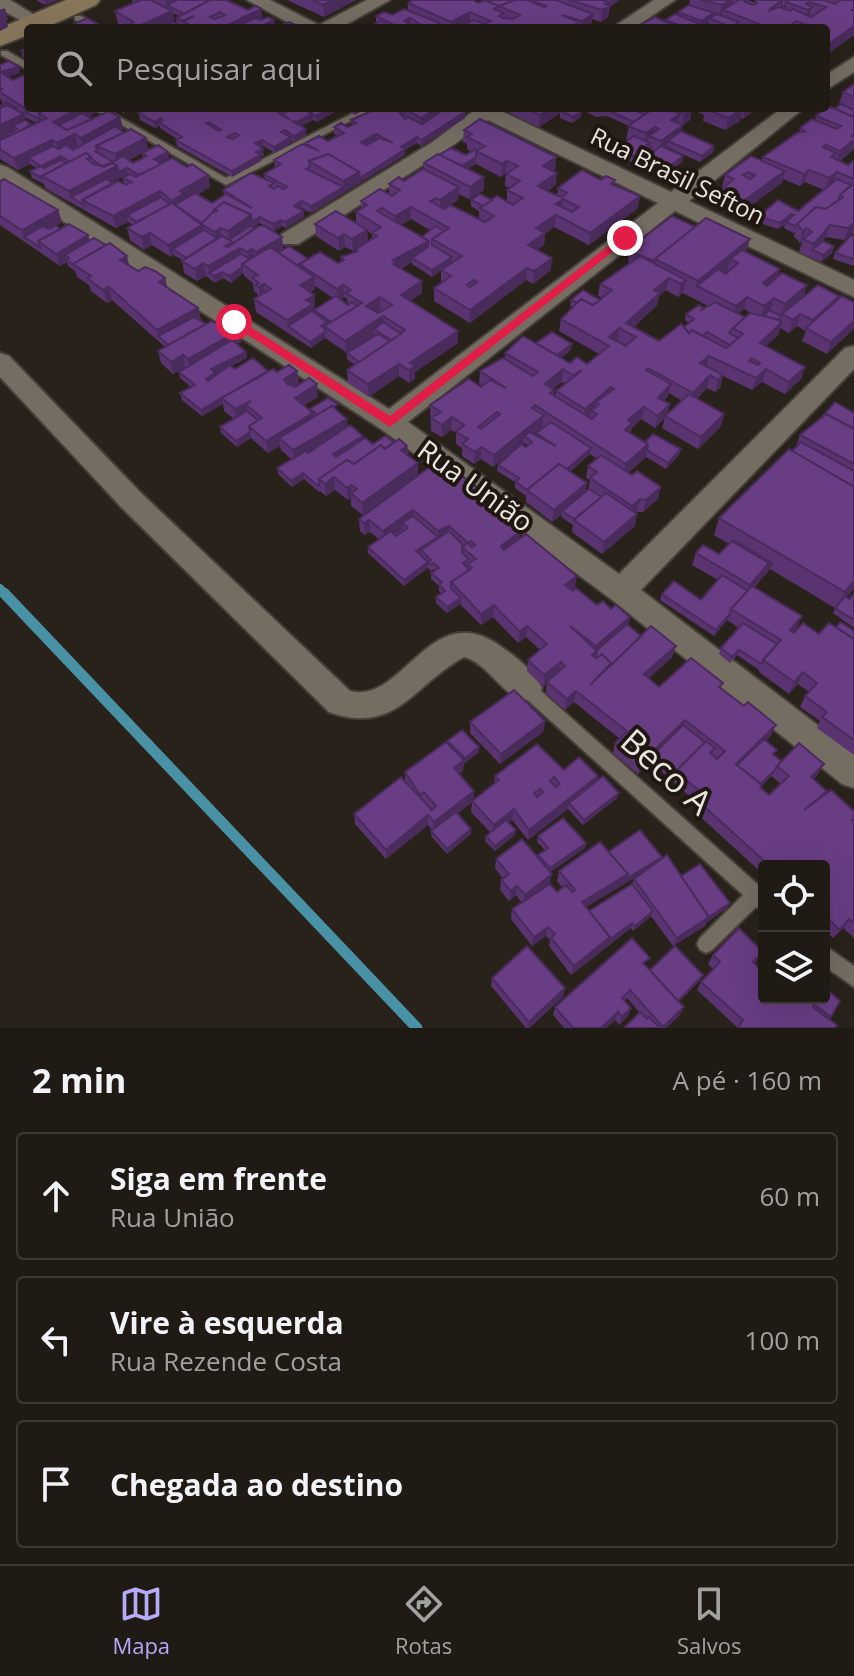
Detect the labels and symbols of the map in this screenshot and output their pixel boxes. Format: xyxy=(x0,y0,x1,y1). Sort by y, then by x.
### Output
street label: Rua Brasil Sefton xyxy=(585,119,771,231)
route end xyxy=(607,220,643,256)
route start xyxy=(216,304,252,340)
street label: Rua União xyxy=(410,430,542,540)
street label: Beco A xyxy=(611,718,723,825)

